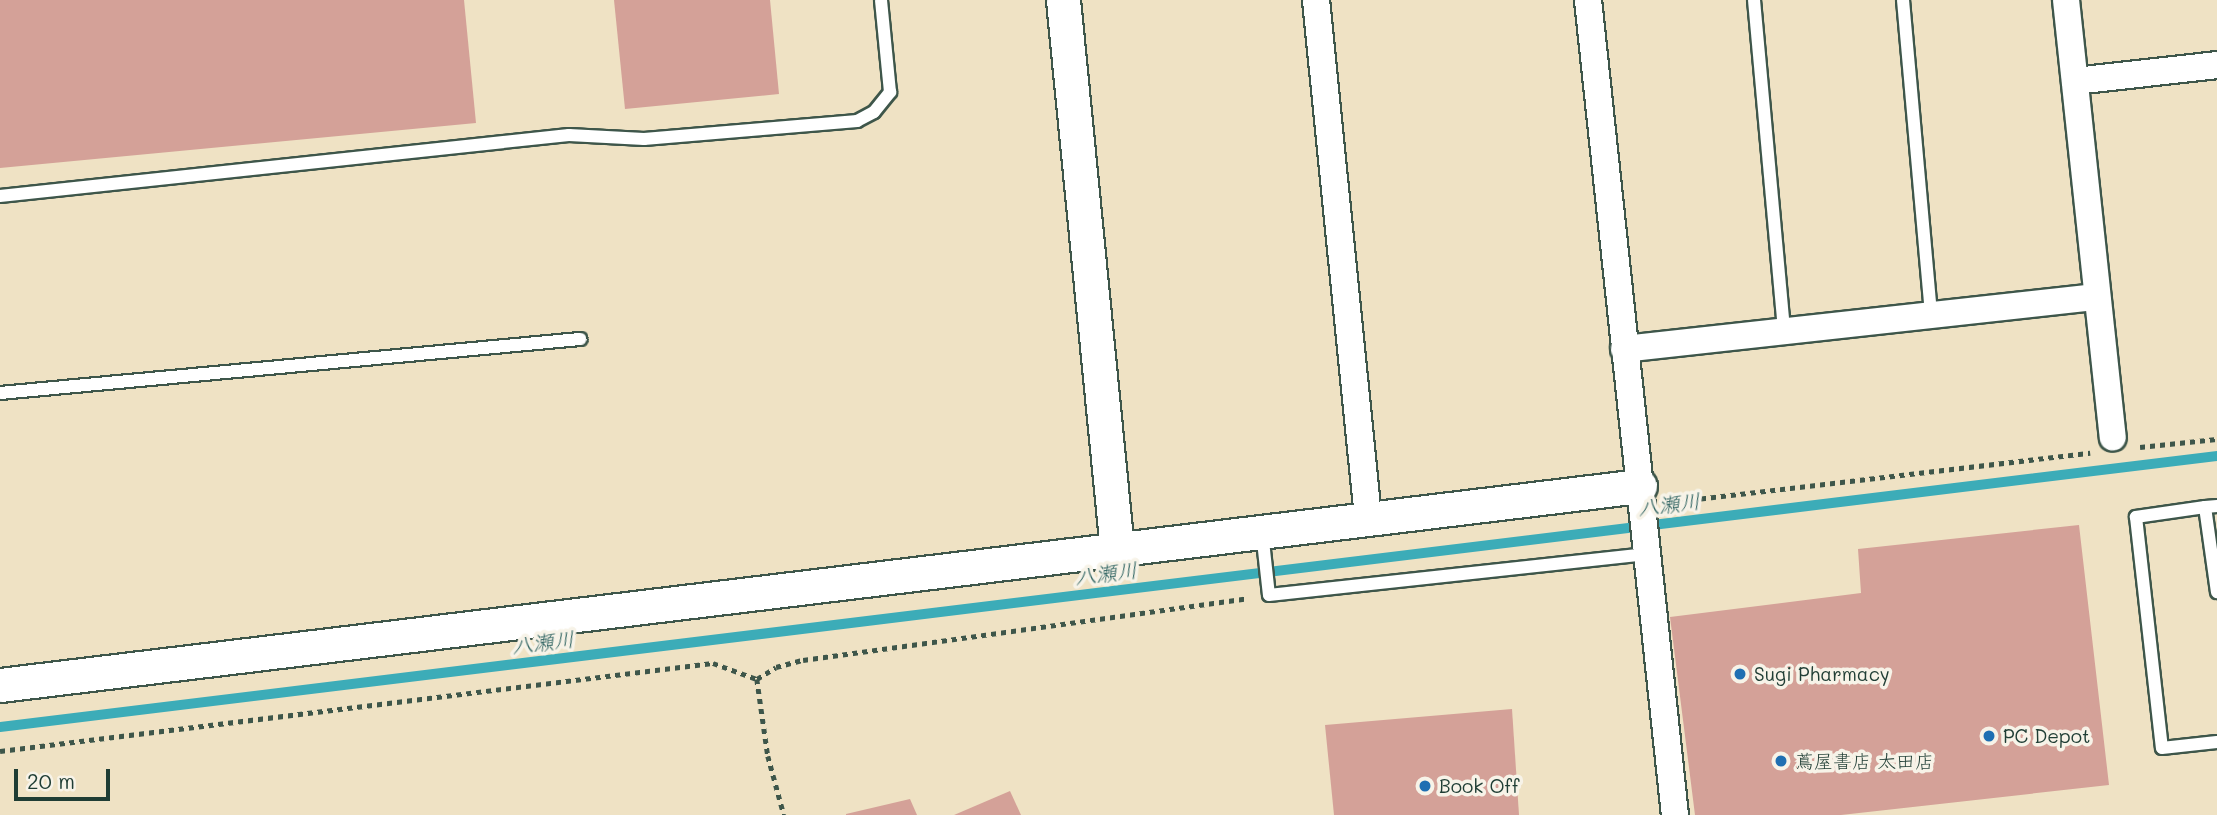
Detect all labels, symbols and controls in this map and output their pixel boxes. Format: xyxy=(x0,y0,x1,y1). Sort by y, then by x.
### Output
water label: 八瀬川 xyxy=(1636,488,1702,520)
water label: 八瀬川 xyxy=(1073,557,1139,589)
water label: 八瀬川 xyxy=(510,626,576,658)
place label: Sugi Pharmacy xyxy=(1754,663,1890,685)
marker: Sugi Pharmacy xyxy=(1732,666,1748,682)
place label: PC Depot xyxy=(2003,725,2090,747)
marker: PC Depot xyxy=(1981,728,1997,744)
place label: 蔦屋書店 太田店 xyxy=(1795,750,1934,772)
marker: 蔦屋書店 太田店 xyxy=(1773,753,1789,769)
scale bar xyxy=(18,756,114,800)
text: 20 m xyxy=(27,767,75,794)
place label: Book Off xyxy=(1439,775,1519,797)
marker: Book Off xyxy=(1417,778,1433,794)

